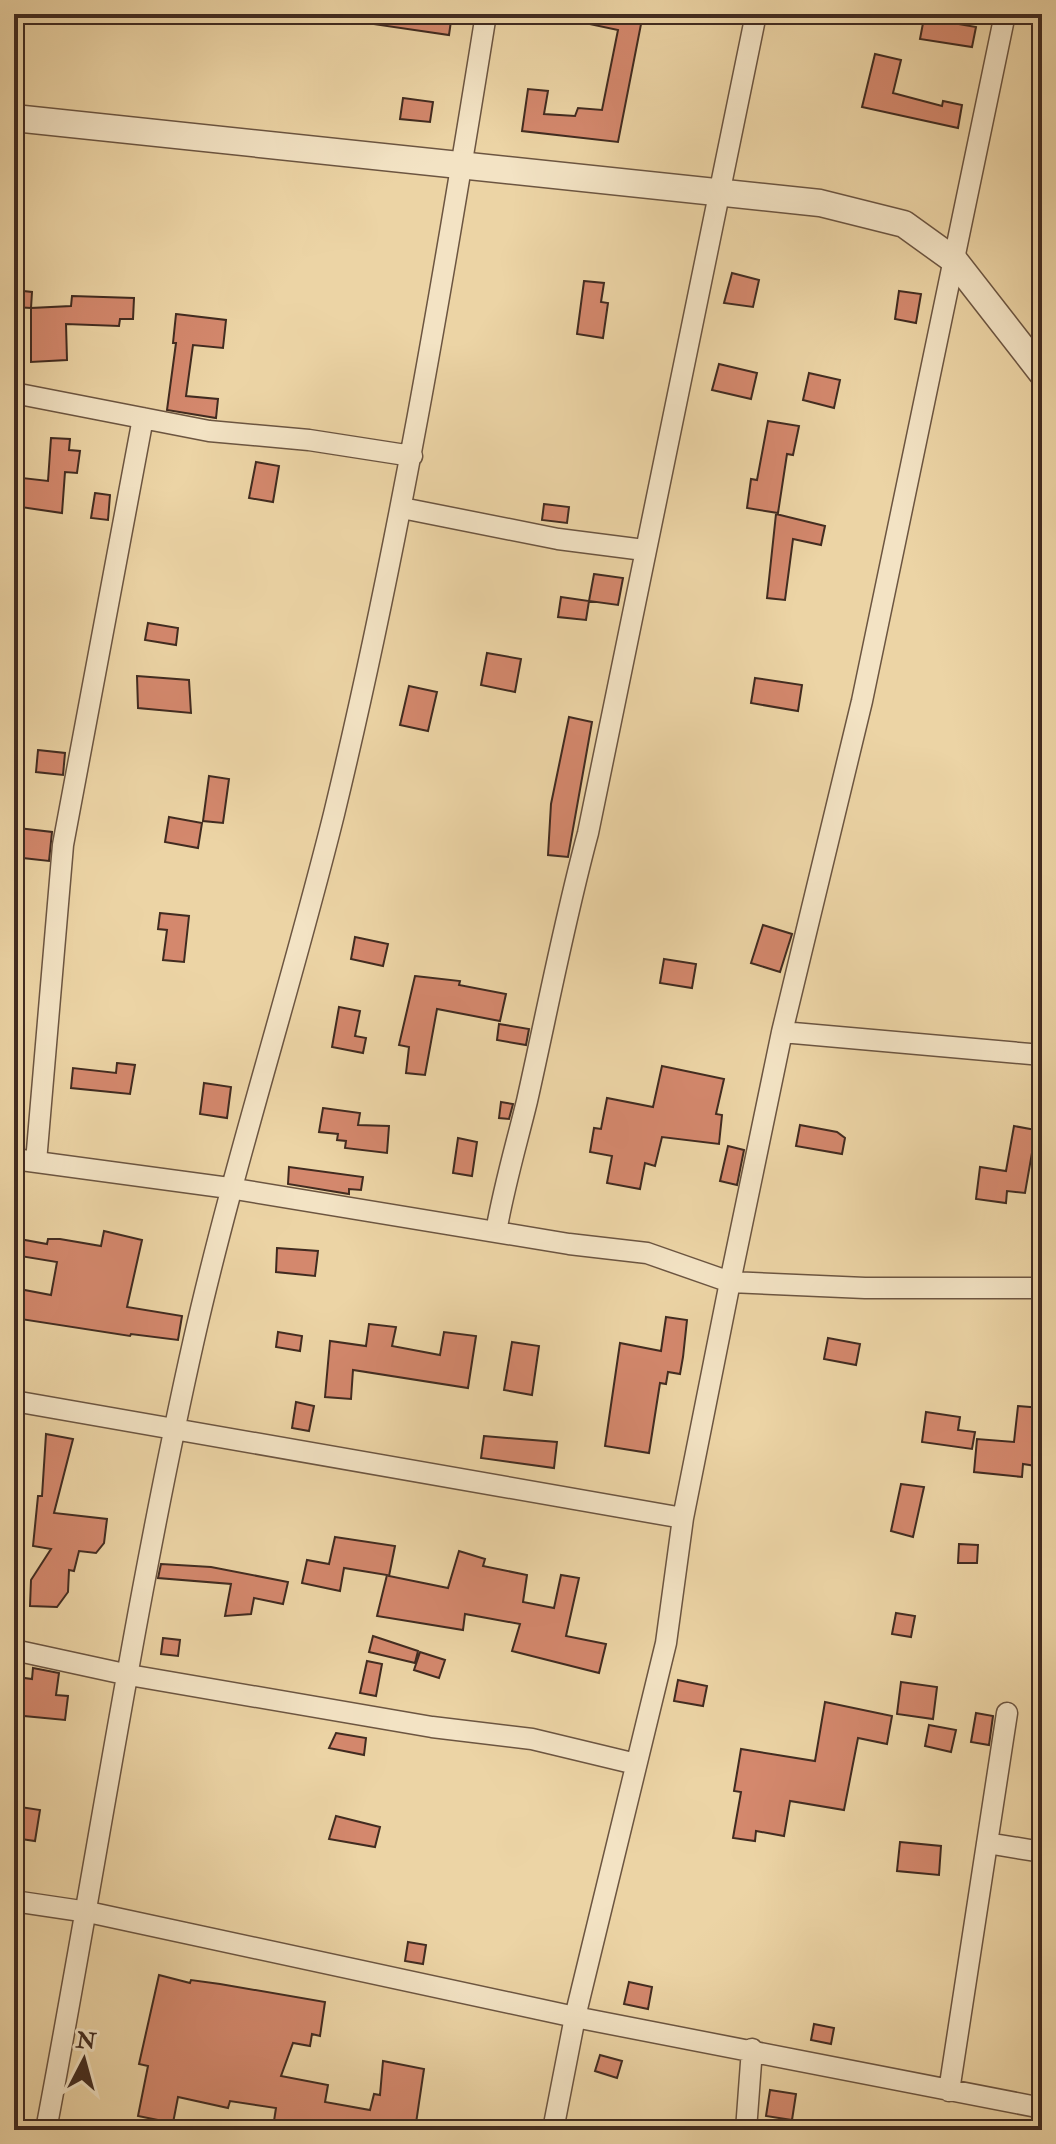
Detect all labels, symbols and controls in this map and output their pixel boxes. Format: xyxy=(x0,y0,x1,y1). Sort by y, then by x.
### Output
north arrow xyxy=(44,2020,124,2100)
text: N xyxy=(74,2026,98,2056)

